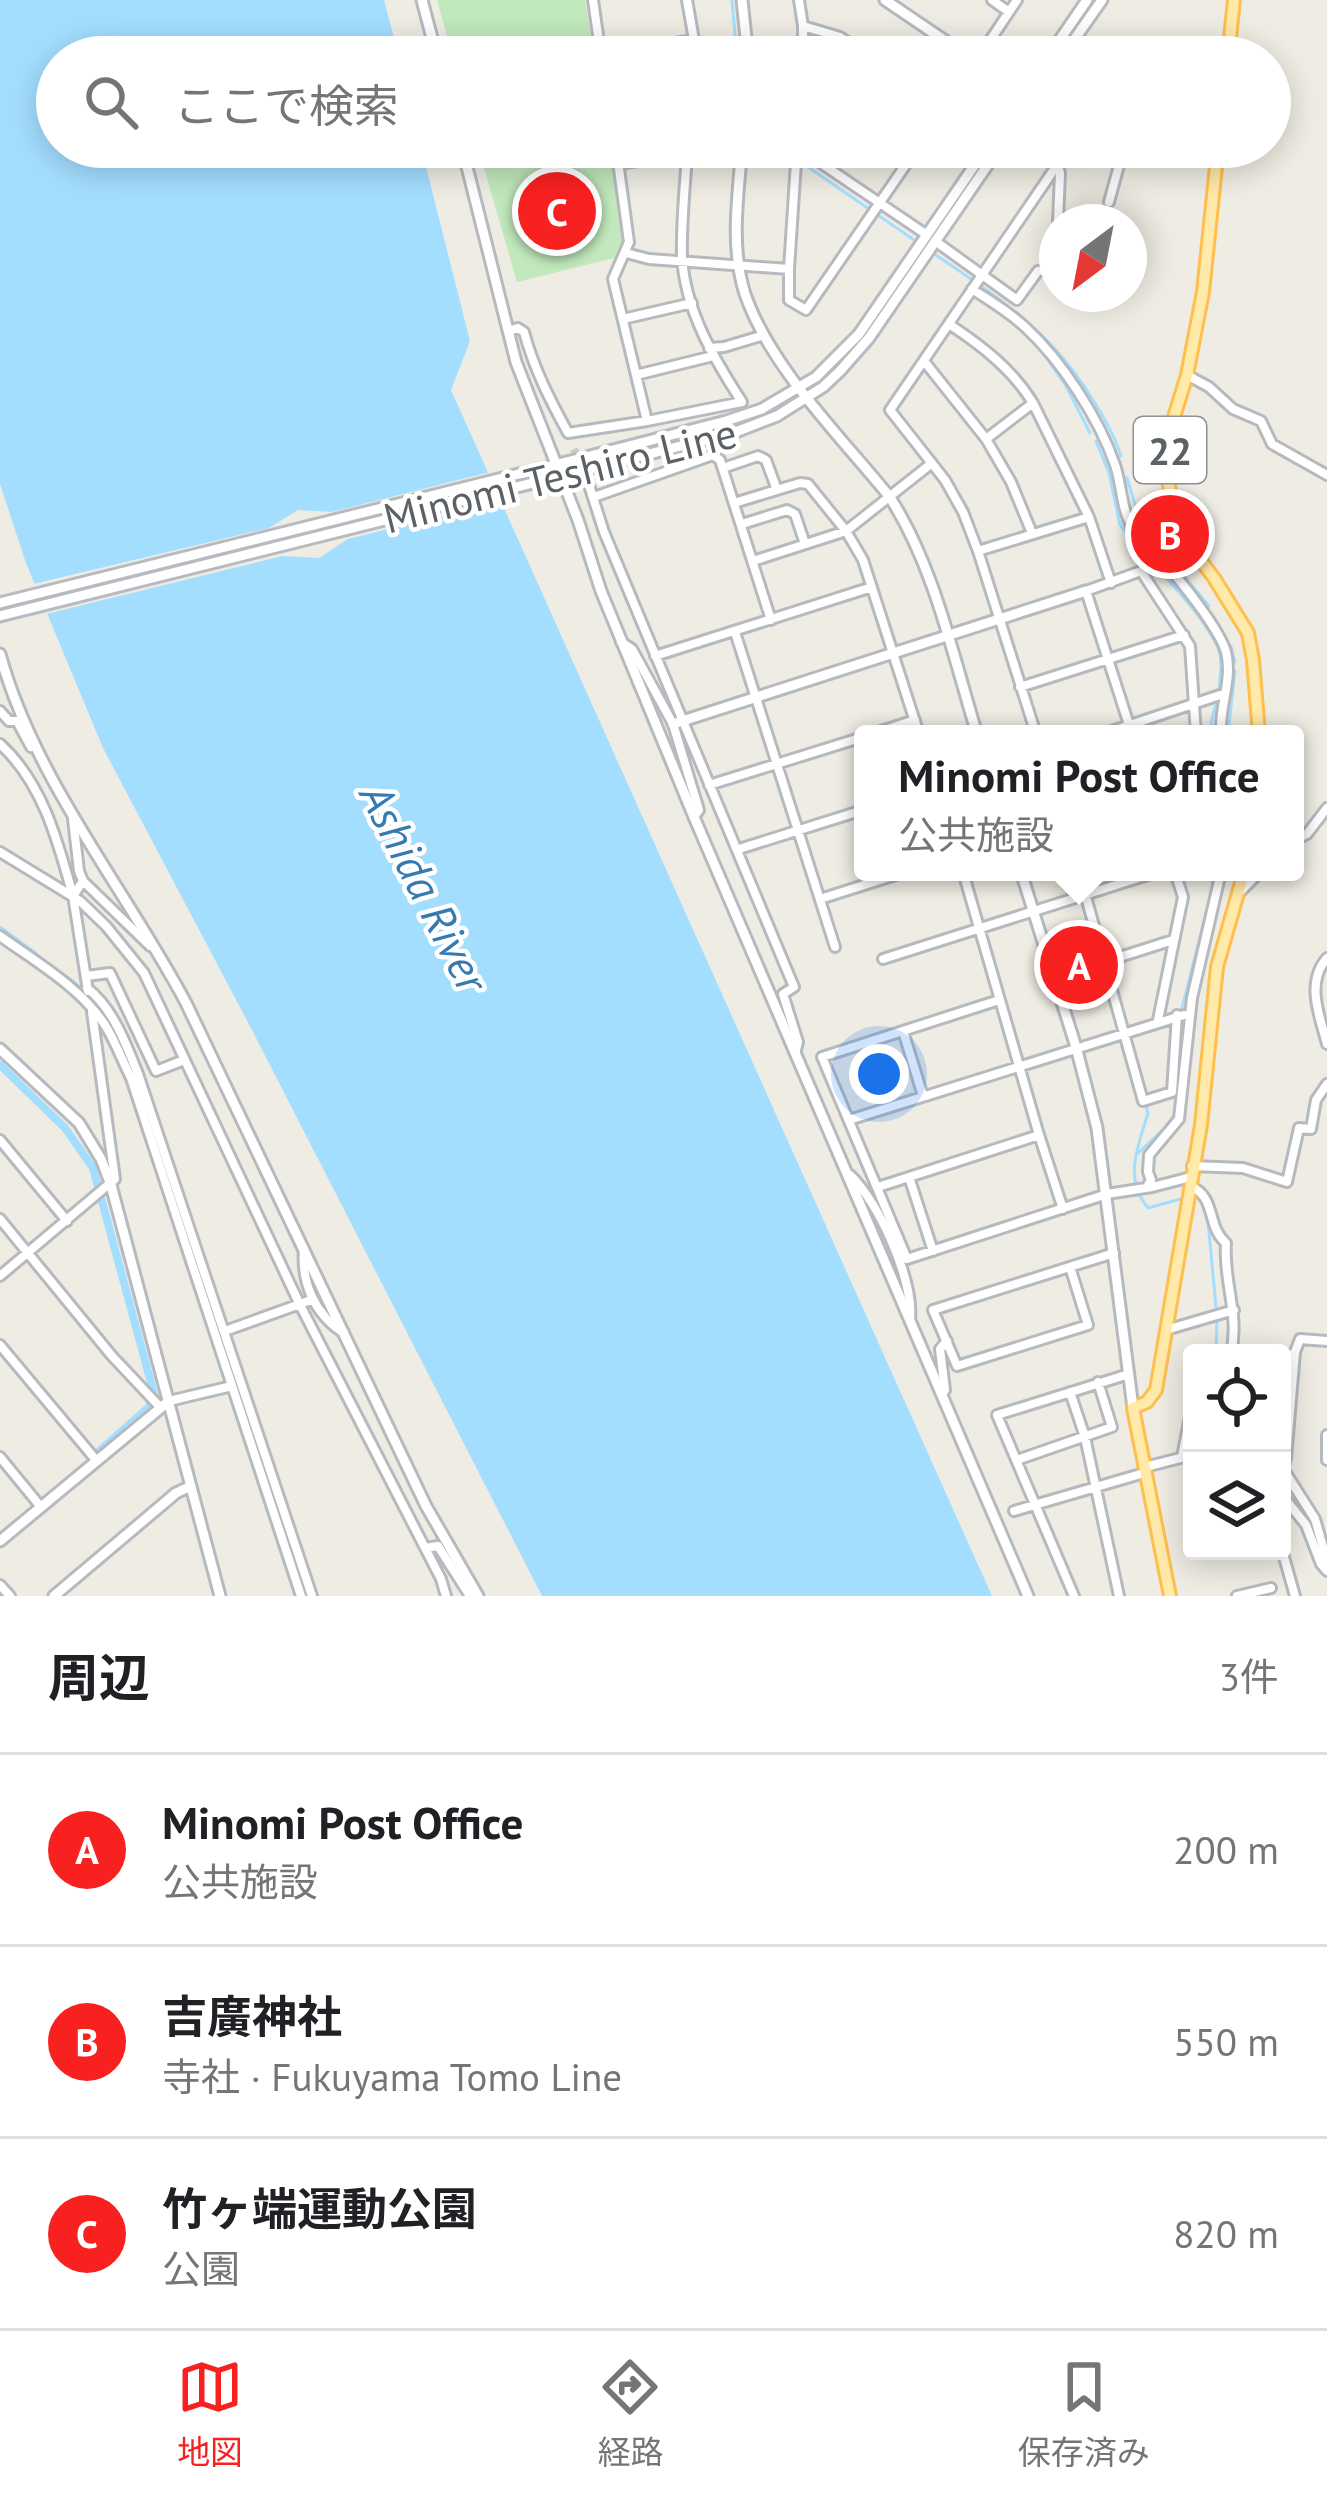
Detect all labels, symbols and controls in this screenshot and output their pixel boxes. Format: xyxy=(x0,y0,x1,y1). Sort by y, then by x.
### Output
search box xyxy=(36,36,1291,168)
icon: search xyxy=(78,69,144,135)
text: ここで検索 xyxy=(174,76,399,134)
pin: C xyxy=(518,166,596,256)
north arrow xyxy=(1039,204,1147,312)
street label: Minomi Teshiro Line xyxy=(378,405,742,545)
road number: 22 xyxy=(1134,417,1206,483)
pin: B xyxy=(1131,489,1209,579)
popup xyxy=(854,725,1304,881)
text: Minomi Post Office xyxy=(898,746,1260,804)
water label: Ashida River xyxy=(347,771,504,1004)
text: 公共施設 xyxy=(898,809,1054,860)
pin: A xyxy=(1040,920,1118,1010)
your location xyxy=(849,1044,909,1104)
map controls xyxy=(1183,1344,1291,1560)
button: locate xyxy=(1183,1344,1291,1452)
button: layers xyxy=(1183,1452,1291,1560)
text: 周辺 xyxy=(48,1644,150,1710)
text: 3件 xyxy=(1219,1651,1279,1702)
text: Minomi Post Office xyxy=(162,1793,523,1851)
text: A xyxy=(75,1824,99,1875)
text: 200 m xyxy=(1173,1824,1279,1875)
text: 公共施設 xyxy=(162,1856,318,1907)
text: 吉廣神社 xyxy=(162,1987,342,2045)
text: B xyxy=(75,2016,99,2067)
text: 550 m xyxy=(1173,2016,1279,2067)
text: 寺社 · Fukuyama Tomo Line xyxy=(162,2051,622,2102)
text: 竹ヶ端運動公園 xyxy=(162,2179,477,2237)
text: C xyxy=(76,2208,98,2259)
text: 820 m xyxy=(1173,2208,1279,2259)
text: 公園 xyxy=(162,2243,240,2294)
tab: 地図 xyxy=(177,2354,243,2474)
tab: 経路 xyxy=(597,2354,663,2474)
tab: 保存済み xyxy=(1018,2354,1150,2474)

